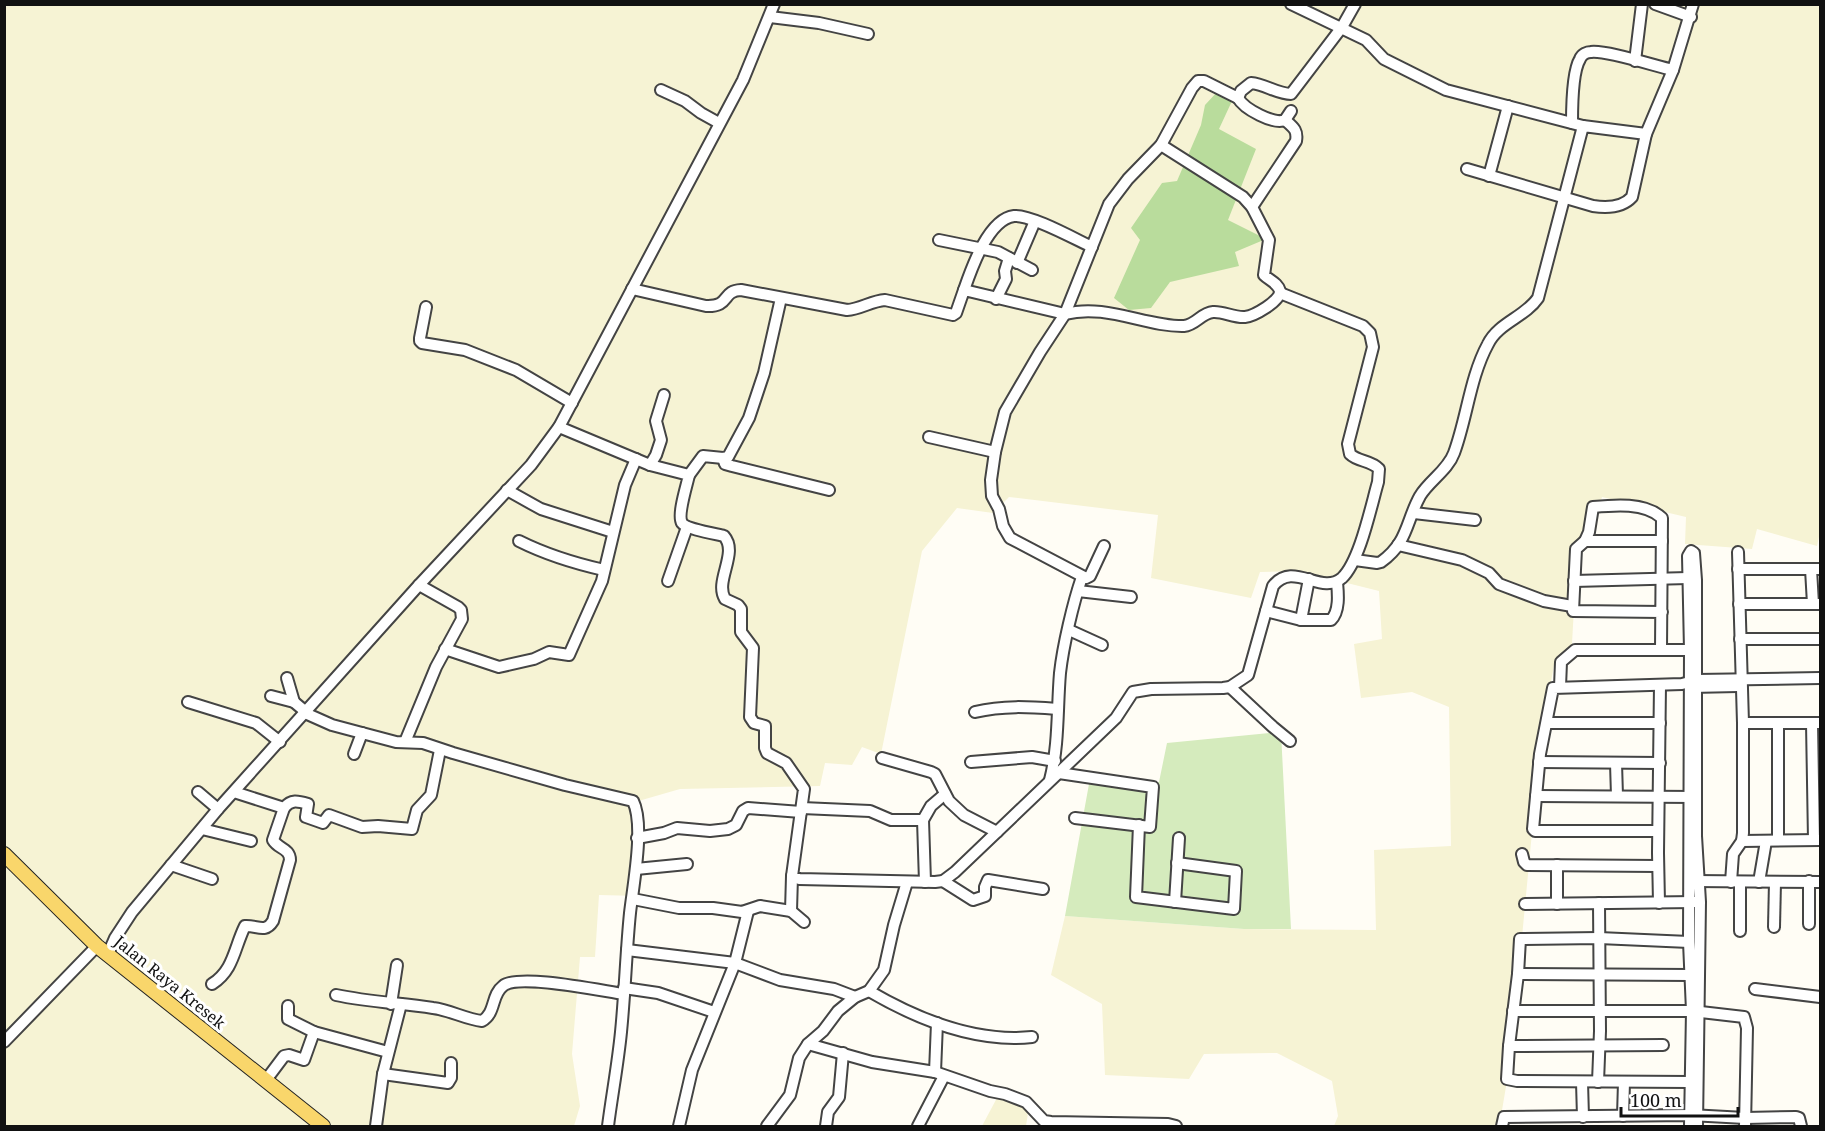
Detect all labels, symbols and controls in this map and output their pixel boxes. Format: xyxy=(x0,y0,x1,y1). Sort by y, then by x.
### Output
street label: Jalan Raya Kresek xyxy=(109,930,231,1034)
scale bar xyxy=(1621,1080,1738,1118)
text: 100 m xyxy=(1630,1088,1682,1112)

